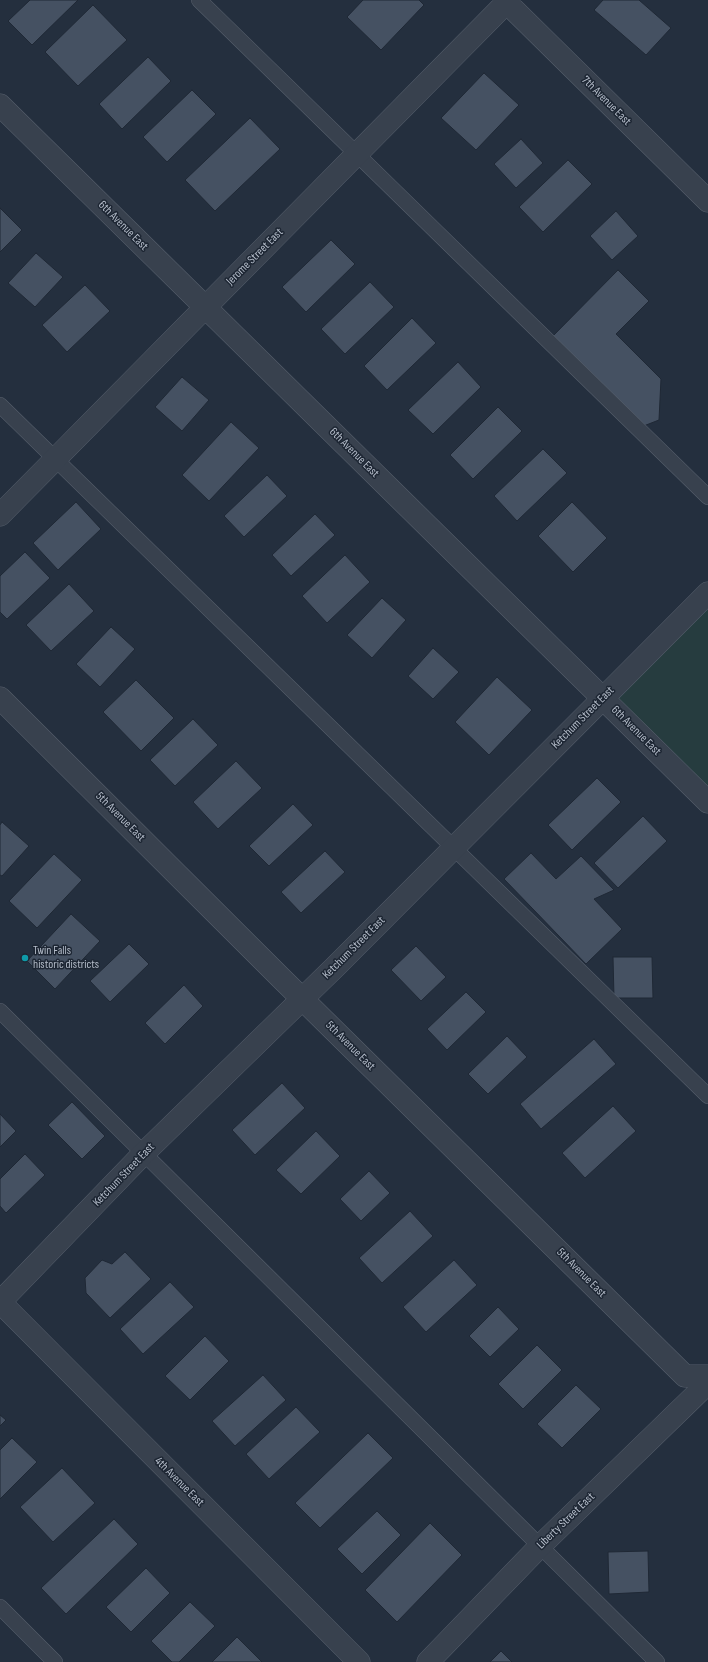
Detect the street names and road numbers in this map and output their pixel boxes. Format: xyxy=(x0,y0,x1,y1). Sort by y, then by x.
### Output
street label: 7th Avenue East xyxy=(578,73,634,129)
street label: 6th Avenue East xyxy=(95,198,151,254)
street label: Jerome Street East xyxy=(224,226,286,288)
street label: 6th Avenue East xyxy=(326,425,382,481)
street label: Ketchum Street East xyxy=(549,684,617,752)
street label: 6th Avenue East xyxy=(608,703,664,759)
street label: 5th Avenue East xyxy=(92,789,148,845)
street label: Ketchum Street East xyxy=(320,914,388,982)
street label: 5th Avenue East xyxy=(322,1018,378,1074)
street label: Ketchum Street East xyxy=(90,1140,158,1210)
street label: 5th Avenue East xyxy=(553,1245,609,1301)
street label: 4th Avenue East xyxy=(151,1454,207,1510)
street label: Liberty Street East xyxy=(534,1490,598,1552)

